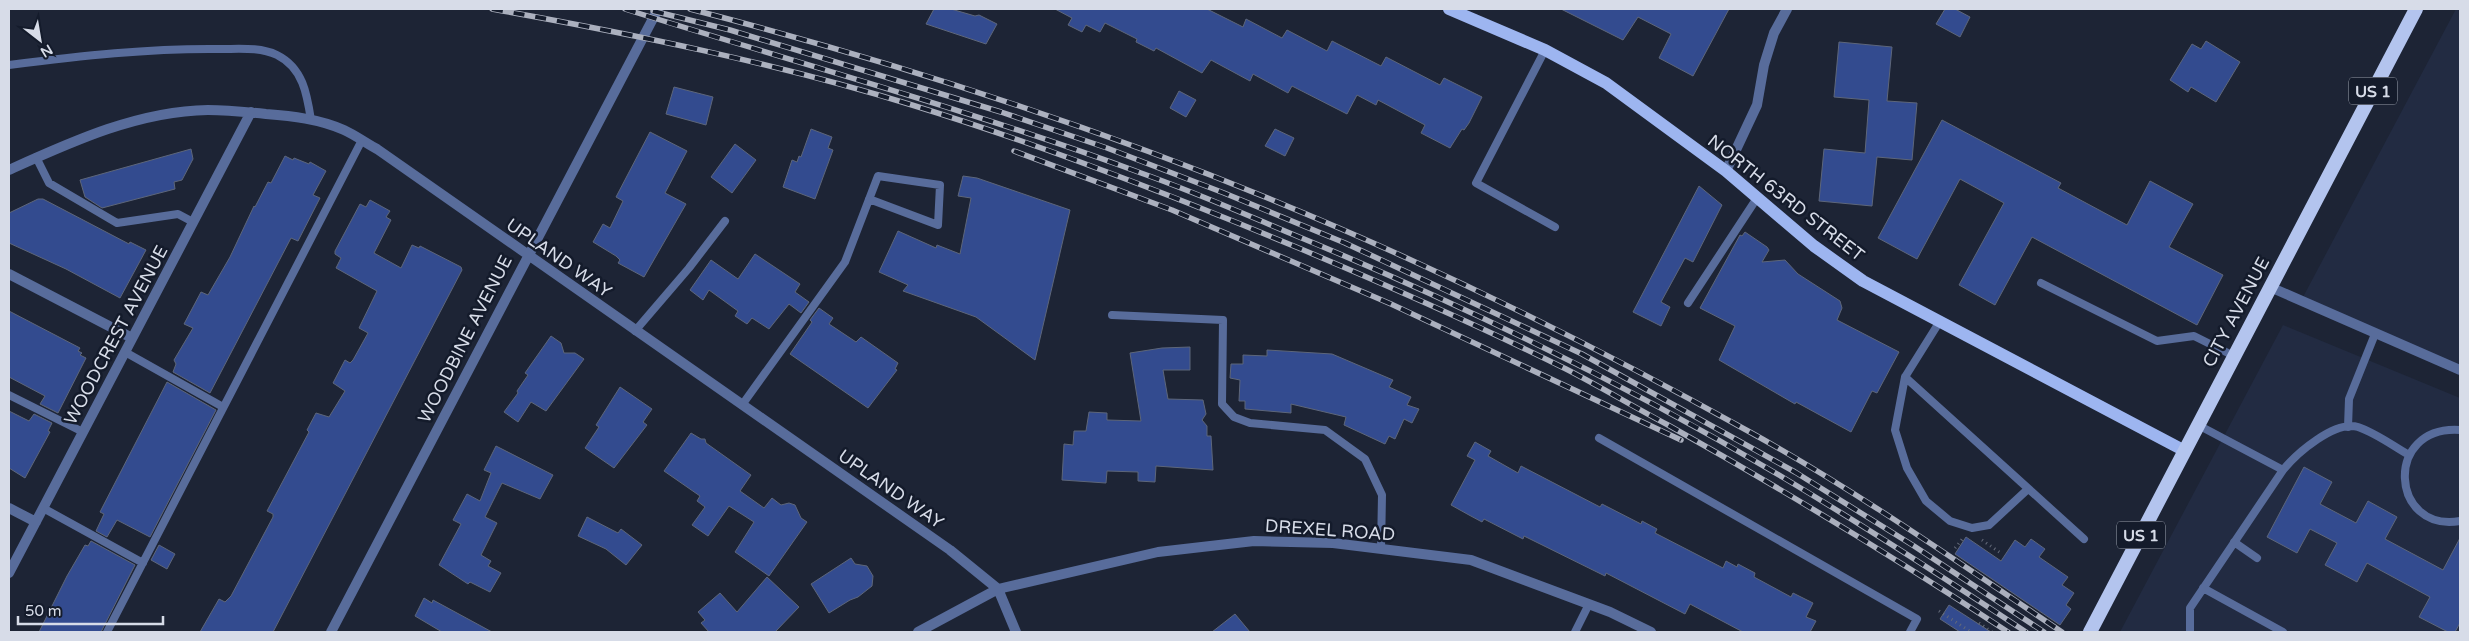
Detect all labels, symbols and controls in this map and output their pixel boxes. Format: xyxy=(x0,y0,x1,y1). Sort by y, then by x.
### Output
north arrow xyxy=(15,15,65,65)
text: N xyxy=(37,41,56,61)
road number: US 1 xyxy=(2349,78,2397,104)
street label: NORTH 63RD STREET xyxy=(1703,130,1869,266)
street label: UPLAND WAY xyxy=(502,213,616,303)
street label: WOODCREST AVENUE xyxy=(59,242,173,428)
street label: WOODBINE AVENUE xyxy=(413,251,517,427)
street label: CITY AVENUE xyxy=(2198,253,2274,371)
street label: UPLAND WAY xyxy=(834,444,948,534)
street label: DREXEL ROAD xyxy=(1264,514,1396,546)
road number: US 1 xyxy=(2117,522,2165,548)
scale bar xyxy=(18,594,162,626)
text: 50 m xyxy=(25,602,62,620)

